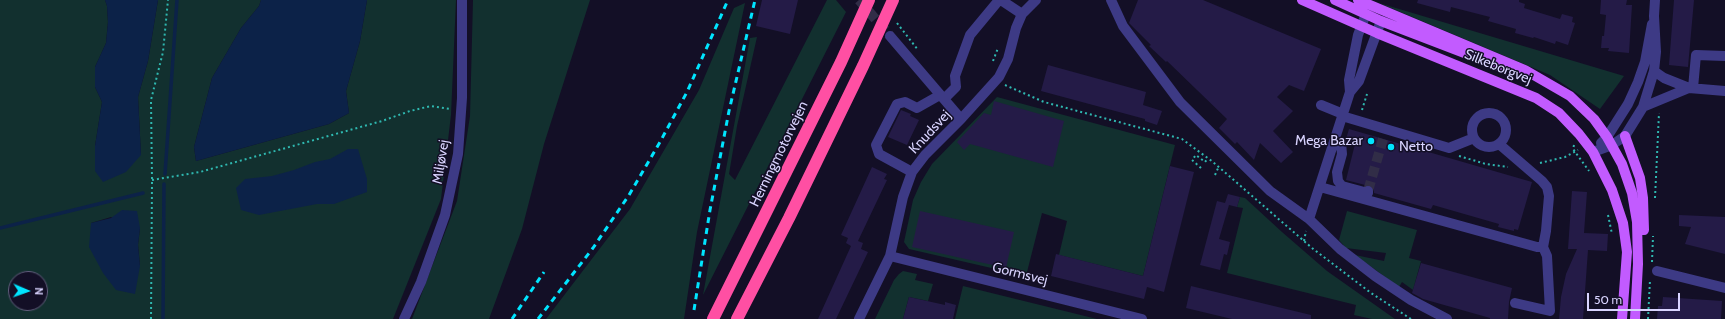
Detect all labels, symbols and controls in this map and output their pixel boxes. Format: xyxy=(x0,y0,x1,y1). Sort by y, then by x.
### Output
street label: Silkeborgvej xyxy=(1462,46,1534,88)
street label: Herningmotorvejen xyxy=(746,98,812,210)
street label: Knudsvej xyxy=(906,107,954,157)
place label: Mega Bazar xyxy=(1295,133,1363,149)
marker: Mega Bazar xyxy=(1366,136,1376,146)
street label: Miljøvej xyxy=(429,138,453,186)
place label: Netto xyxy=(1399,139,1433,155)
marker: Netto xyxy=(1386,142,1396,152)
street label: Gormsvej xyxy=(991,259,1049,289)
north arrow xyxy=(8,271,48,311)
scale bar xyxy=(1589,285,1682,311)
text: N xyxy=(32,287,46,296)
text: 50 m xyxy=(1594,292,1622,307)

